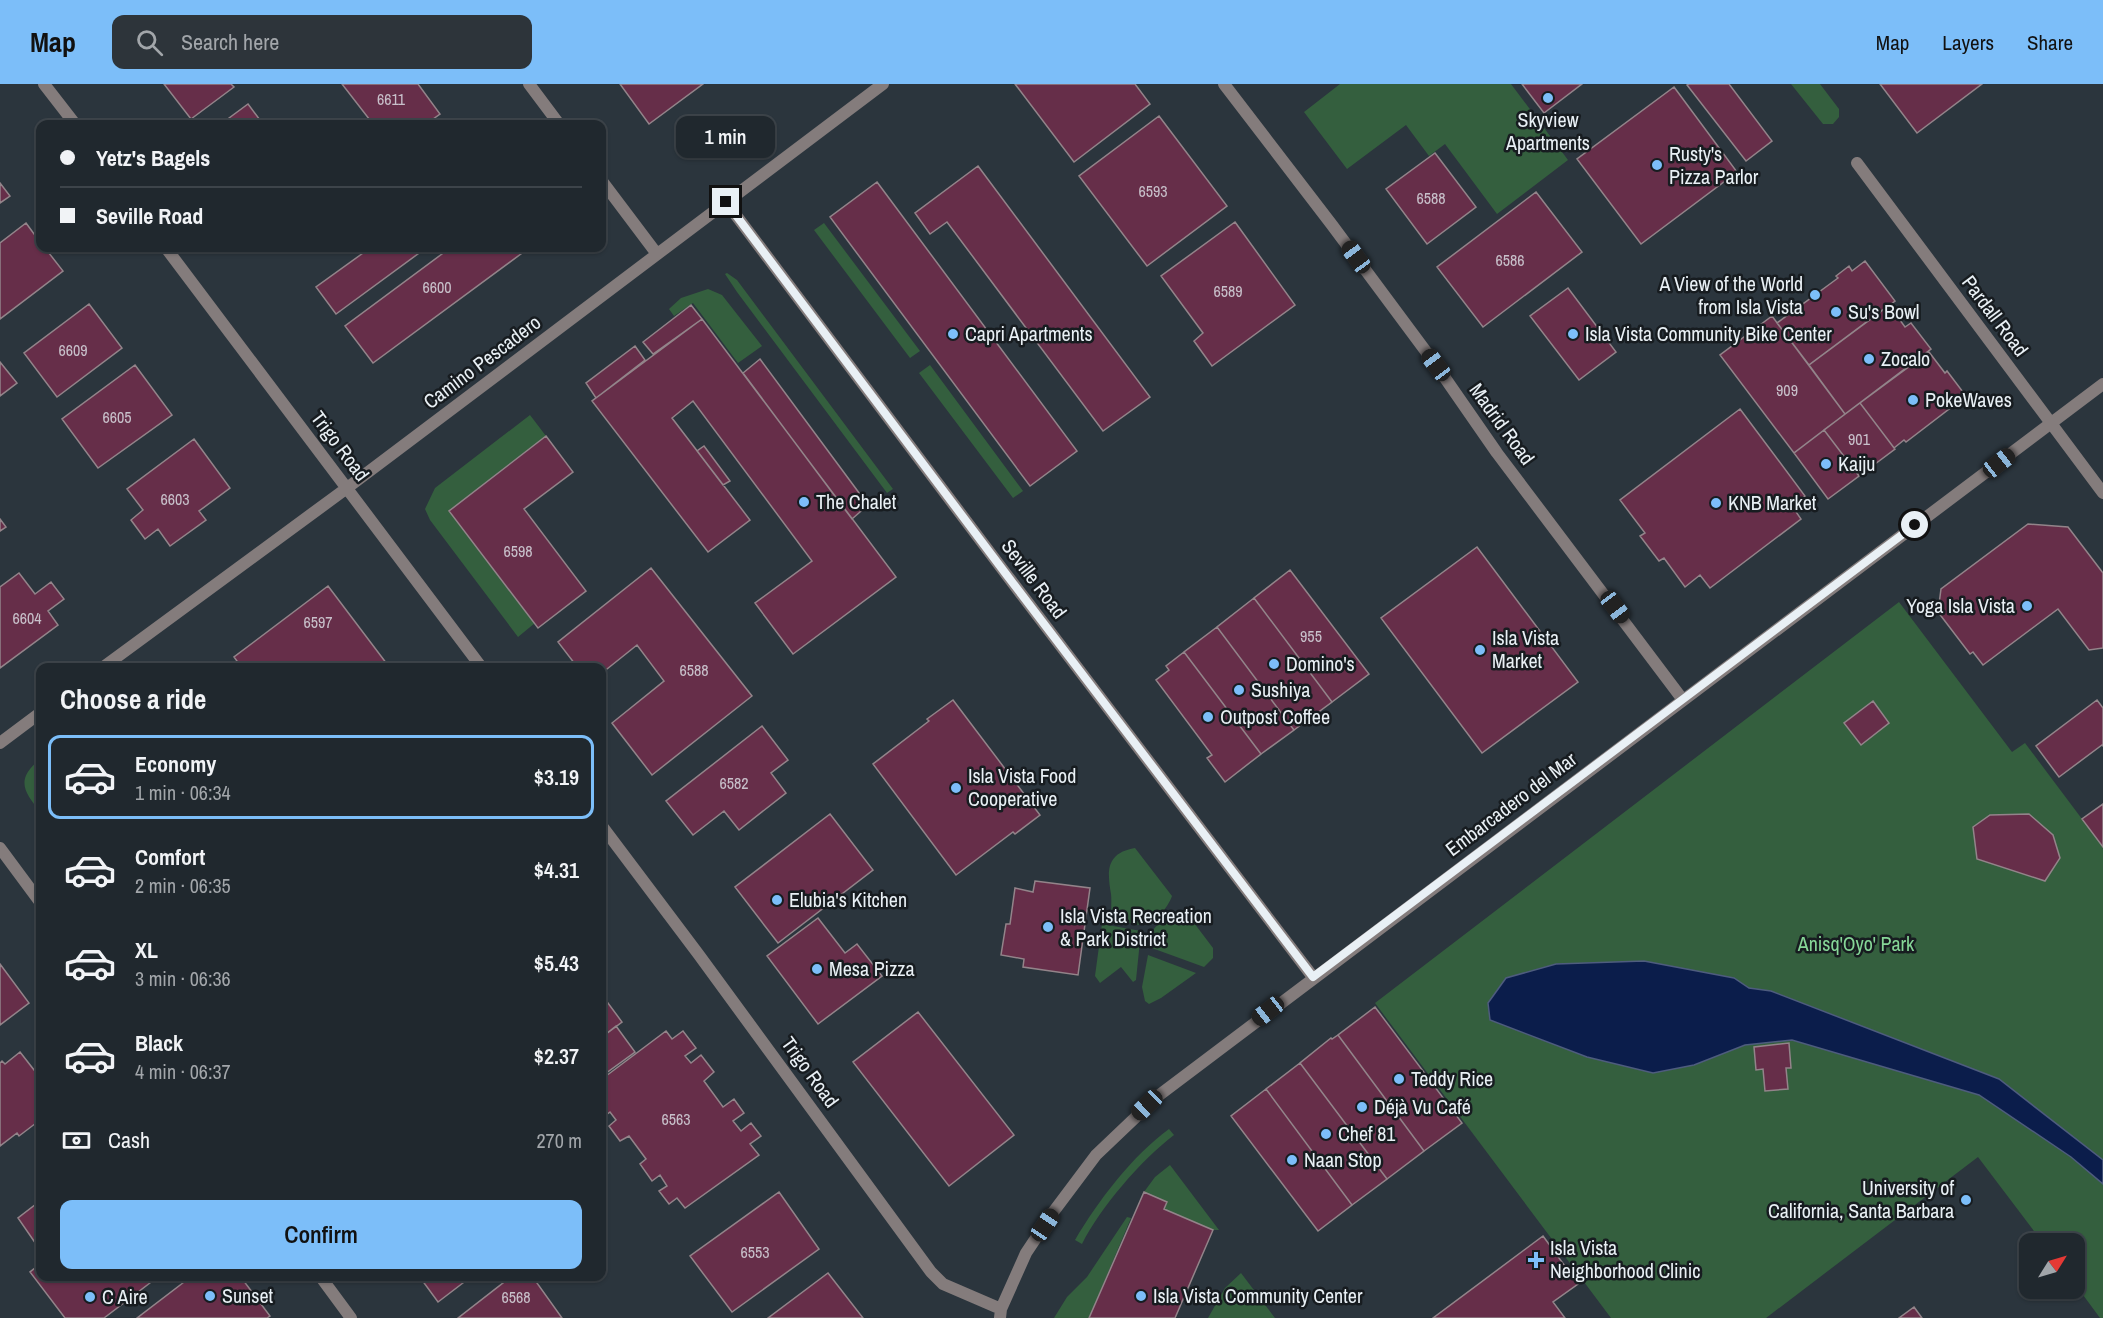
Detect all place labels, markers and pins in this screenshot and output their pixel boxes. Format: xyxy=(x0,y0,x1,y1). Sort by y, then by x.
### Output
marker: Skyview Apartments xyxy=(1541,91,1555,105)
place label: Skyview Apartments xyxy=(1505,106,1590,156)
place label: Rusty's Pizza Parlor xyxy=(1669,140,1759,190)
marker: Rusty's Pizza Parlor xyxy=(1650,158,1664,172)
place label: A View of the World from Isla Vista xyxy=(1659,270,1803,320)
marker: A View of the World from Isla Vista xyxy=(1808,288,1822,302)
place label: Su's Bowl xyxy=(1848,298,1920,325)
marker: Su's Bowl xyxy=(1829,305,1843,319)
place label: Capri Apartments xyxy=(965,320,1093,347)
place label: Isla Vista Community Bike Center xyxy=(1585,320,1832,347)
marker: Capri Apartments xyxy=(946,327,960,341)
marker: Isla Vista Community Bike Center xyxy=(1566,327,1580,341)
place label: Zocalo xyxy=(1881,345,1930,372)
marker: Zocalo xyxy=(1862,352,1876,366)
place label: PokeWaves xyxy=(1925,386,2012,413)
marker: PokeWaves xyxy=(1906,393,1920,407)
place label: Kaiju xyxy=(1838,450,1875,477)
marker: Kaiju xyxy=(1819,457,1833,471)
place label: The Chalet xyxy=(816,488,897,515)
place label: KNB Market xyxy=(1728,489,1817,516)
marker: The Chalet xyxy=(797,495,811,509)
marker: KNB Market xyxy=(1709,496,1723,510)
place label: Yoga Isla Vista xyxy=(1906,592,2015,619)
marker: Yoga Isla Vista xyxy=(2020,599,2034,613)
place label: Isla Vista Market xyxy=(1492,624,1559,674)
marker: Isla Vista Market xyxy=(1473,643,1487,657)
place label: Domino's xyxy=(1286,650,1355,677)
marker: Domino's xyxy=(1267,657,1281,671)
place label: Sushiya xyxy=(1251,676,1310,703)
marker: Sushiya xyxy=(1232,683,1246,697)
place label: Outpost Coffee xyxy=(1220,703,1330,730)
marker: Outpost Coffee xyxy=(1201,710,1215,724)
place label: Isla Vista Food Cooperative xyxy=(968,762,1076,812)
marker: Isla Vista Food Cooperative xyxy=(949,781,963,795)
place label: Elubia's Kitchen xyxy=(789,886,907,913)
marker: Elubia's Kitchen xyxy=(770,893,784,907)
place label: Isla Vista Recreation & Park District xyxy=(1060,902,1212,952)
marker: Isla Vista Recreation & Park District xyxy=(1041,920,1055,934)
place label: Mesa Pizza xyxy=(829,955,915,982)
marker: Mesa Pizza xyxy=(810,962,824,976)
place label: Teddy Rice xyxy=(1411,1065,1493,1092)
marker: Teddy Rice xyxy=(1392,1072,1406,1086)
place label: Déjà Vu Café xyxy=(1374,1093,1471,1120)
marker: Déjà Vu Café xyxy=(1355,1100,1369,1114)
place label: Chef 81 xyxy=(1338,1120,1395,1147)
marker: Chef 81 xyxy=(1319,1127,1333,1141)
place label: Naan Stop xyxy=(1304,1146,1382,1173)
marker: Naan Stop xyxy=(1285,1153,1299,1167)
place label: University of California, Santa Barbara xyxy=(1768,1174,1954,1224)
marker: University of California, Santa Barbara xyxy=(1959,1193,1973,1207)
place label: Isla Vista Neighborhood Clinic xyxy=(1550,1234,1700,1284)
marker: Isla Vista Neighborhood Clinic xyxy=(1527,1251,1545,1269)
place label: Sunset xyxy=(222,1282,273,1309)
place label: Isla Vista Community Center xyxy=(1153,1282,1363,1309)
place label: C Aire xyxy=(102,1283,148,1310)
marker: Sunset xyxy=(203,1289,217,1303)
marker: Isla Vista Community Center xyxy=(1134,1289,1148,1303)
marker: C Aire xyxy=(83,1290,97,1304)

